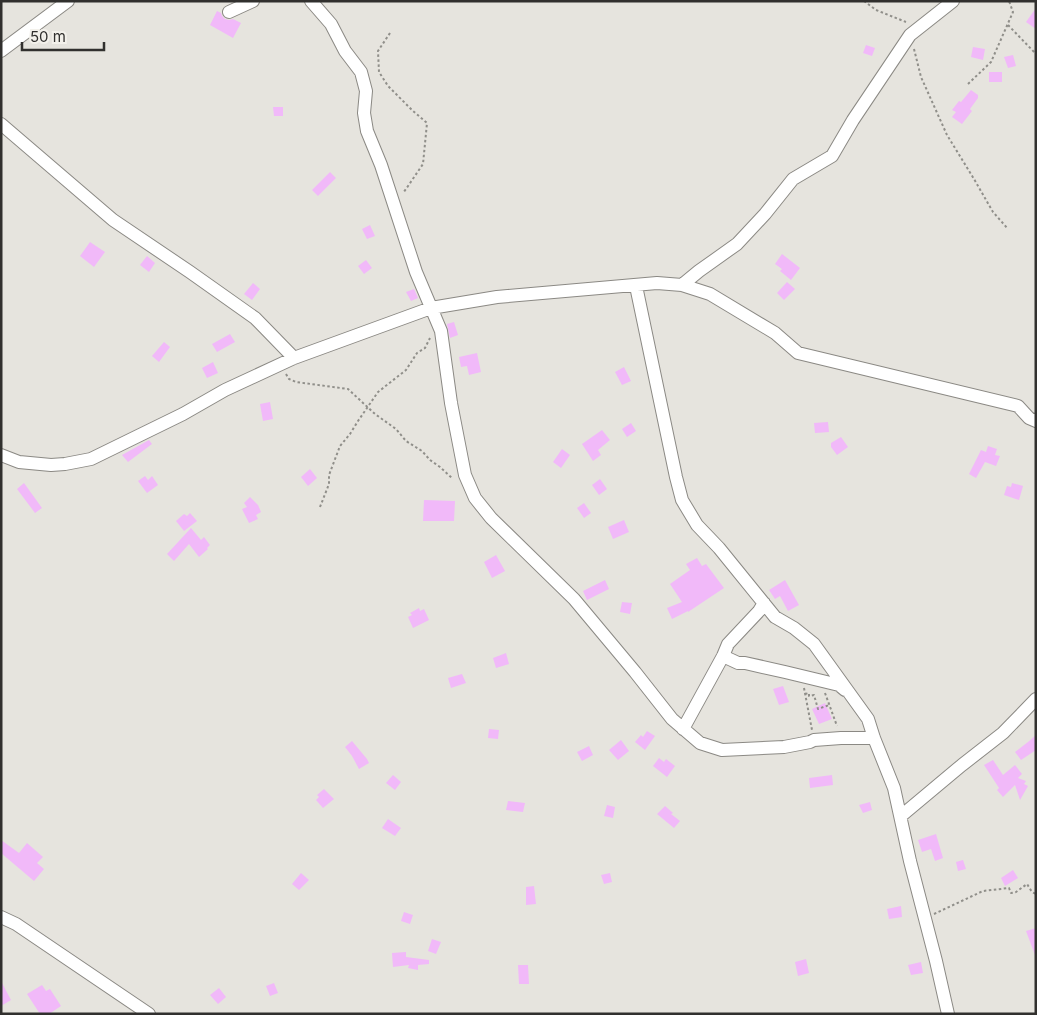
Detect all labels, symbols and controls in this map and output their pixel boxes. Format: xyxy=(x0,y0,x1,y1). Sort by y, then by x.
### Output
scale bar xyxy=(22,20,105,52)
text: 50 m xyxy=(30,27,66,46)

